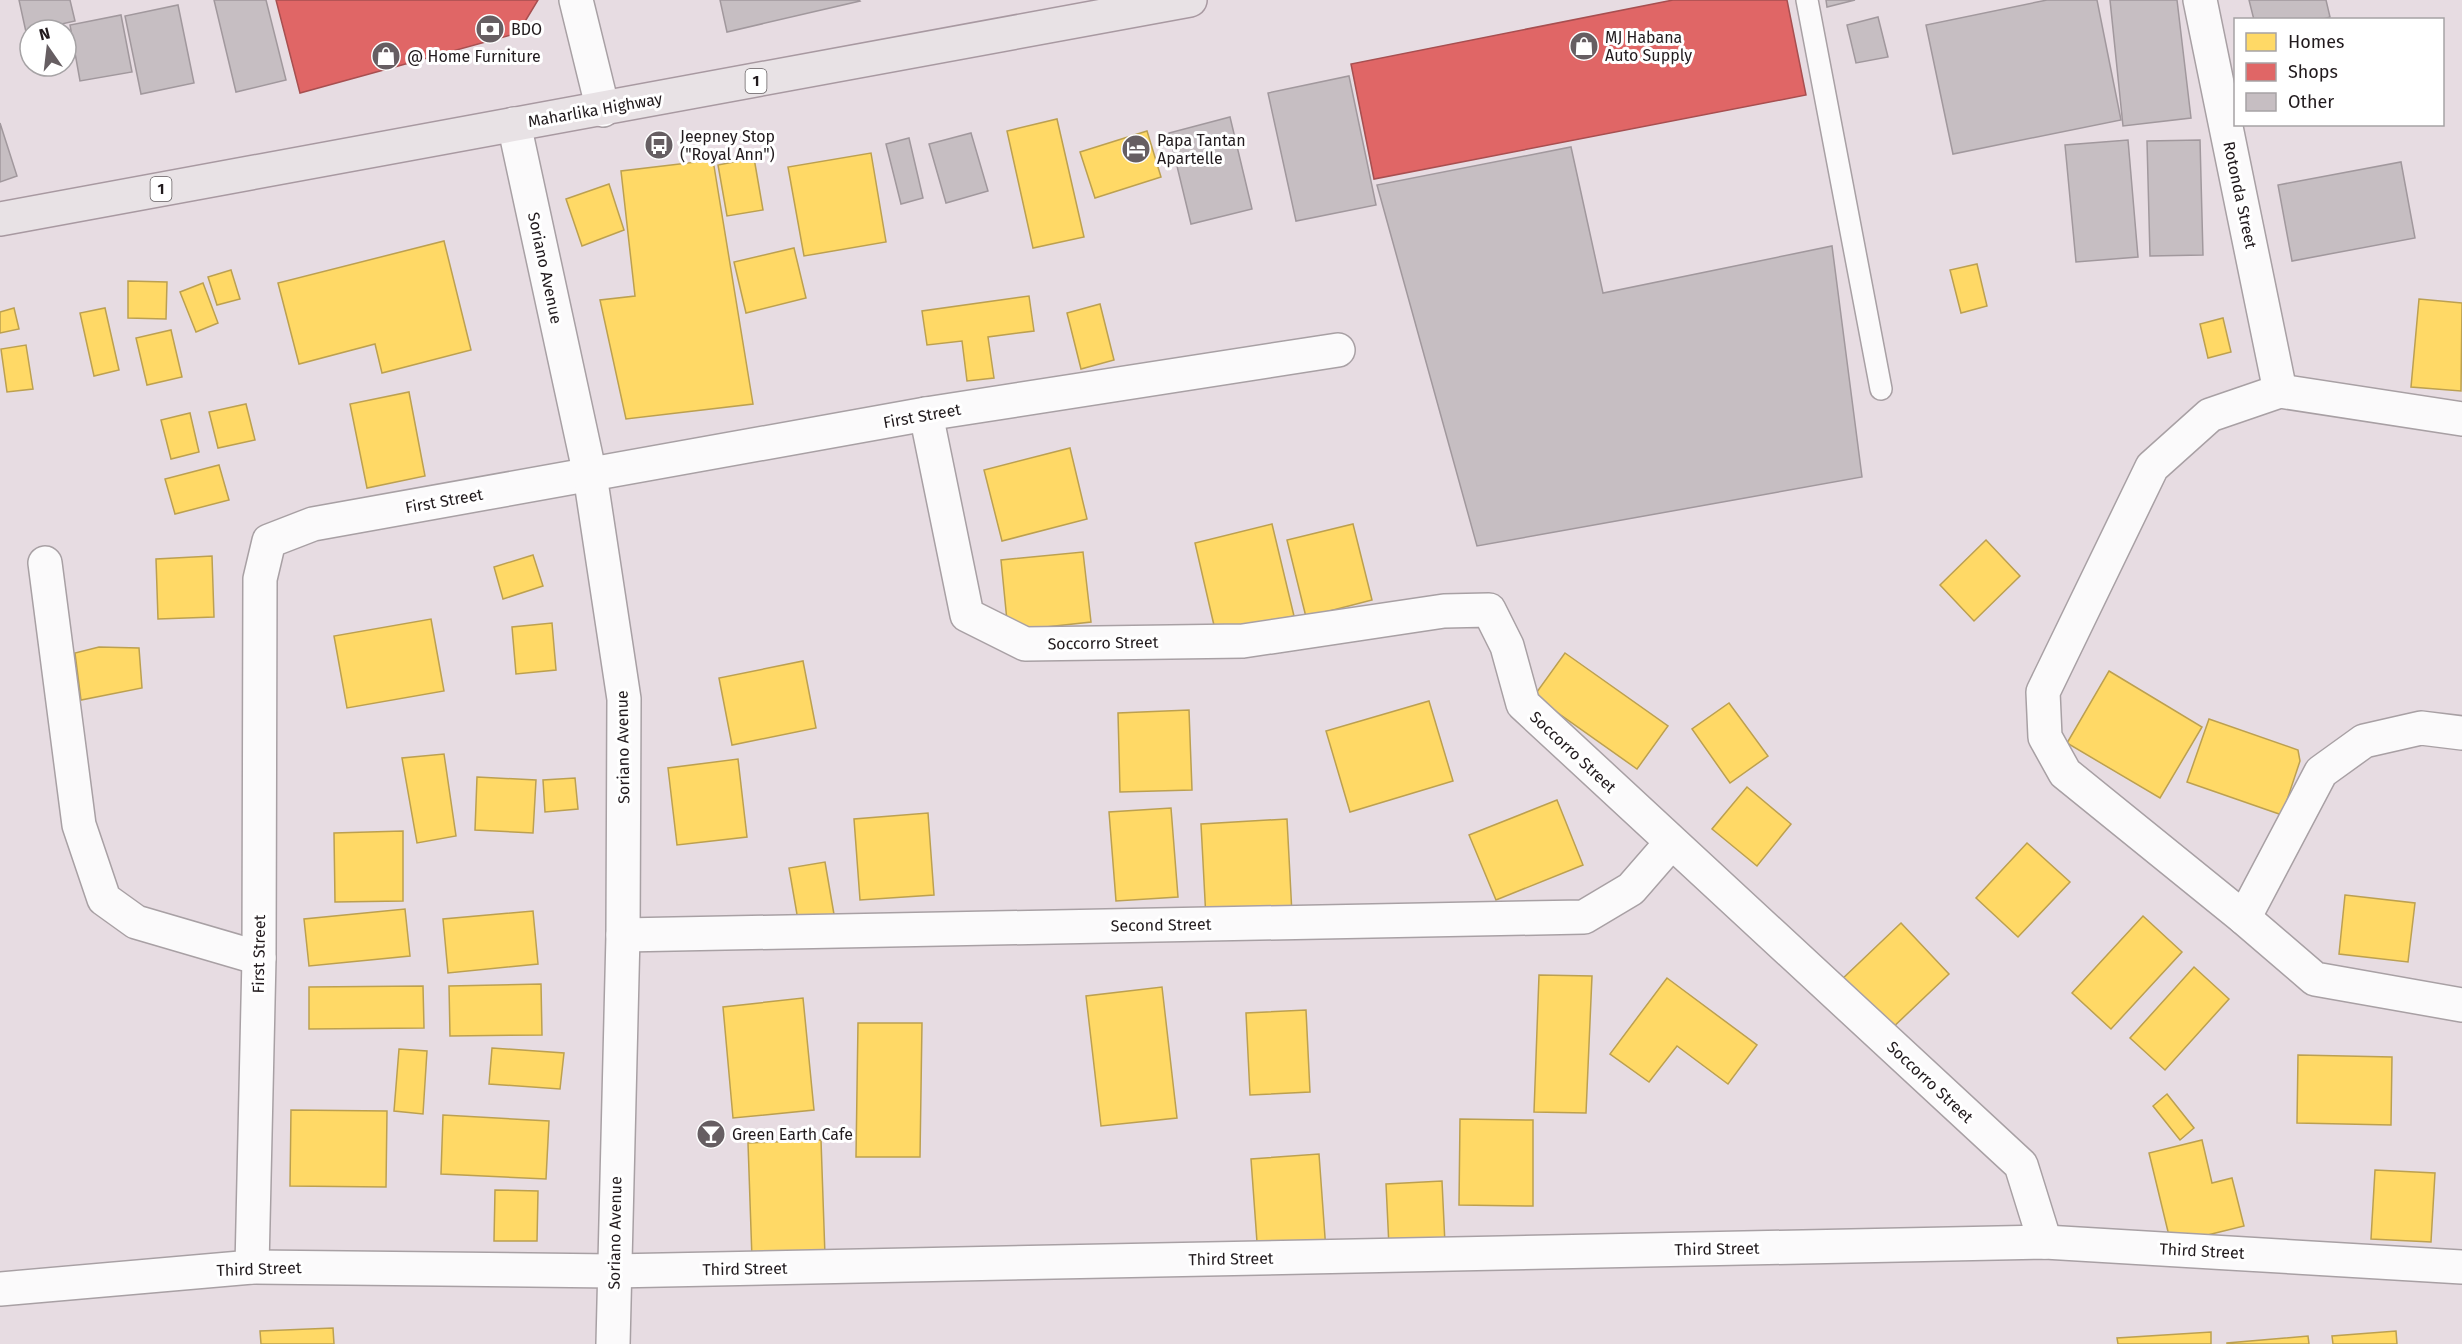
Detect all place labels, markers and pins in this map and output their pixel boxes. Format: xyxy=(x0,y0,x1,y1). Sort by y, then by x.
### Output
bank icon: BDO xyxy=(474,13,506,45)
place label: BDO xyxy=(511,20,542,39)
place label: MJ Habana Auto Supply xyxy=(1605,28,1692,65)
shop icon: MJ Habana Auto Supply xyxy=(1568,30,1600,62)
shop icon: @ Home Furniture xyxy=(370,40,402,72)
place label: @ Home Furniture xyxy=(407,47,541,66)
place label: Jeepney Stop ("Royal Ann") xyxy=(680,127,775,164)
bus stop icon: Jeepney Stop ("Royal Ann") xyxy=(643,129,675,161)
place label: Papa Tantan Apartelle xyxy=(1157,131,1246,168)
hotel icon: Papa Tantan Apartelle xyxy=(1120,133,1152,165)
bar icon: Green Earth Cafe xyxy=(695,1118,727,1150)
place label: Green Earth Cafe xyxy=(732,1125,853,1144)

